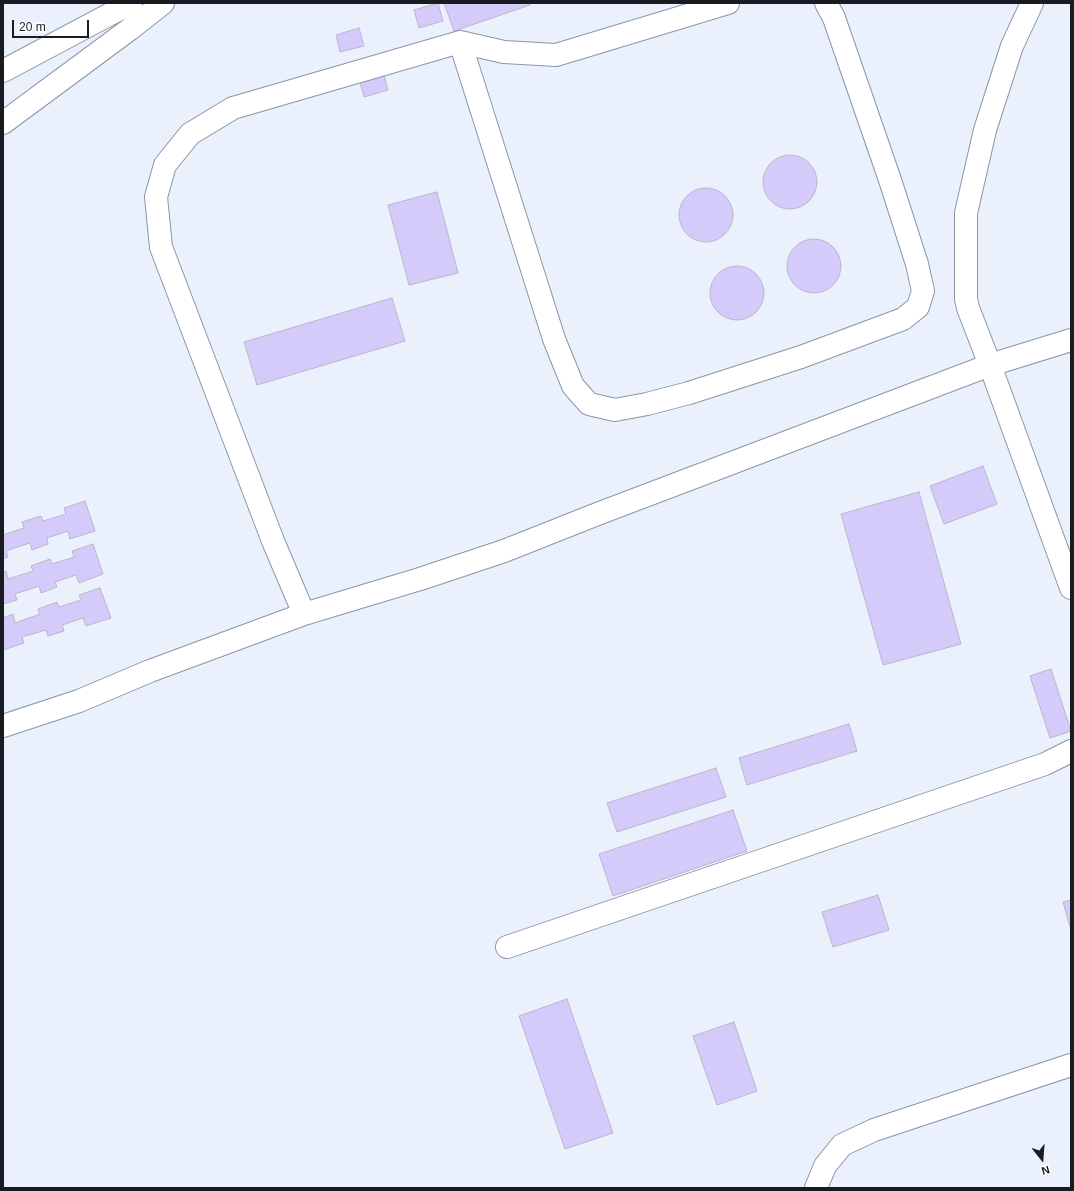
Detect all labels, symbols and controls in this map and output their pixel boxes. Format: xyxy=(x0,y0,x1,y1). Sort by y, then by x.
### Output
scale bar xyxy=(14,12,91,38)
text: 20 m xyxy=(19,20,46,34)
north arrow xyxy=(1022,1139,1062,1179)
text: N xyxy=(1040,1164,1051,1177)

